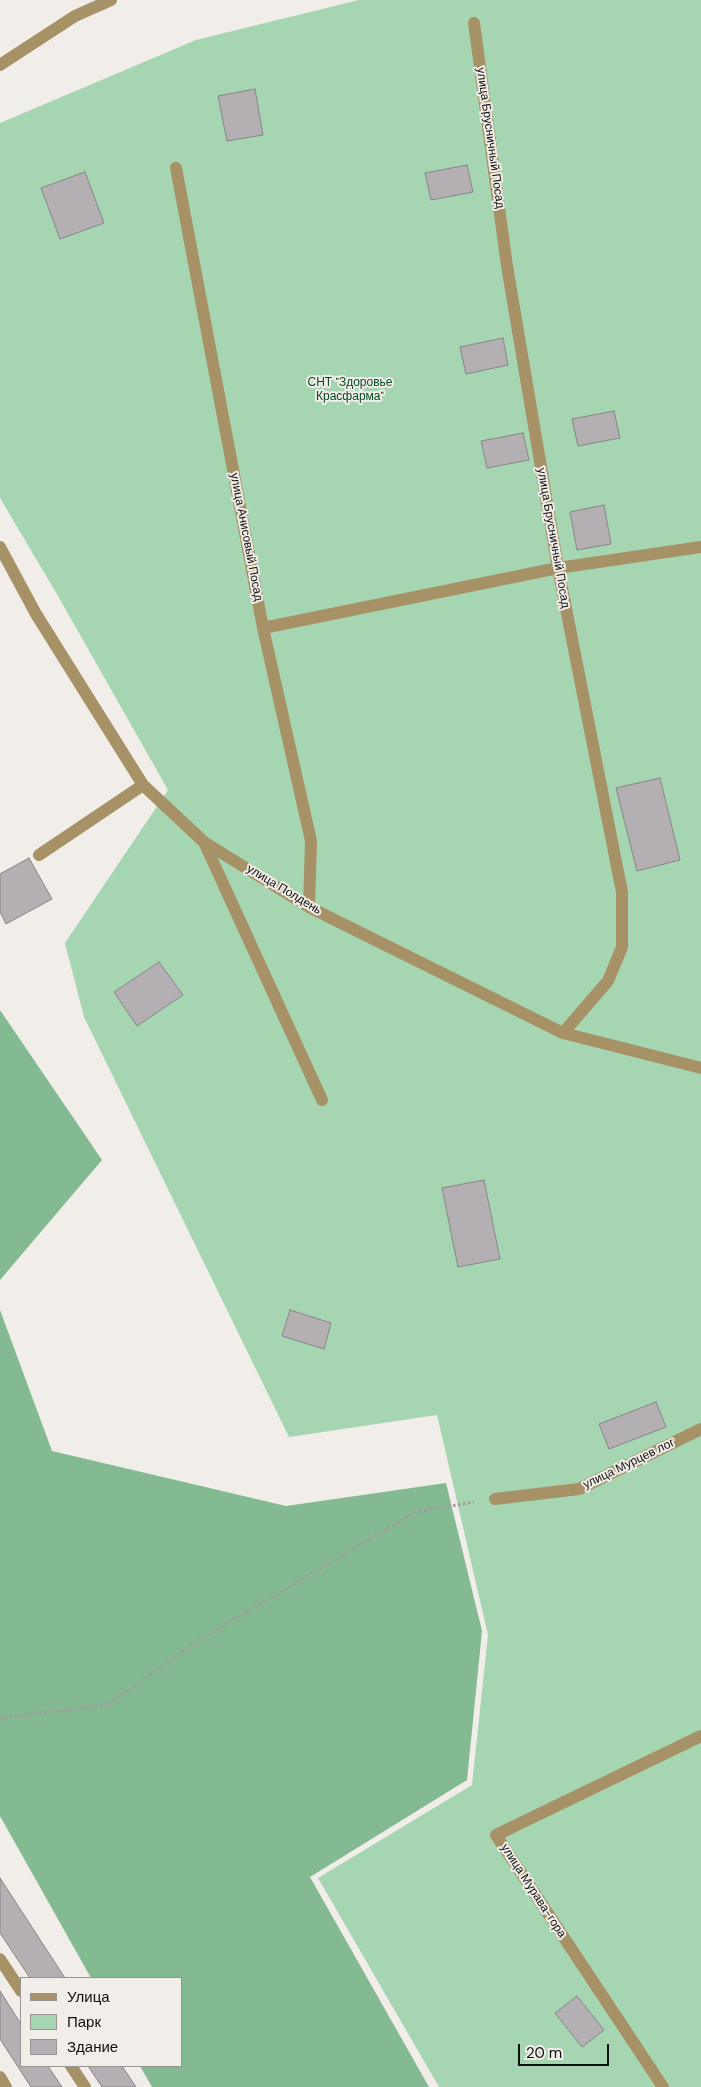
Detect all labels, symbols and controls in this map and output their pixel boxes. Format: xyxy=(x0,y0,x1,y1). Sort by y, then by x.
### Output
street label: улица Брусничный Посад xyxy=(473,67,507,209)
park label: СНТ "Здоровье Красфарма" xyxy=(308,376,392,404)
street label: улица Брусничный Посад xyxy=(534,467,572,609)
street label: улица Анисовый Посад xyxy=(227,472,265,602)
street label: улица Полдень xyxy=(244,862,324,918)
street label: улица Мурцев лог xyxy=(581,1436,677,1492)
street label: улица Мурава-гора xyxy=(497,1841,569,1941)
legend xyxy=(20,1977,182,2067)
text: Улица xyxy=(67,1987,110,2007)
text: Парк xyxy=(67,2012,101,2032)
scale bar xyxy=(521,2034,612,2066)
text: Здание xyxy=(67,2037,118,2057)
text: 20 m xyxy=(526,2043,562,2063)

